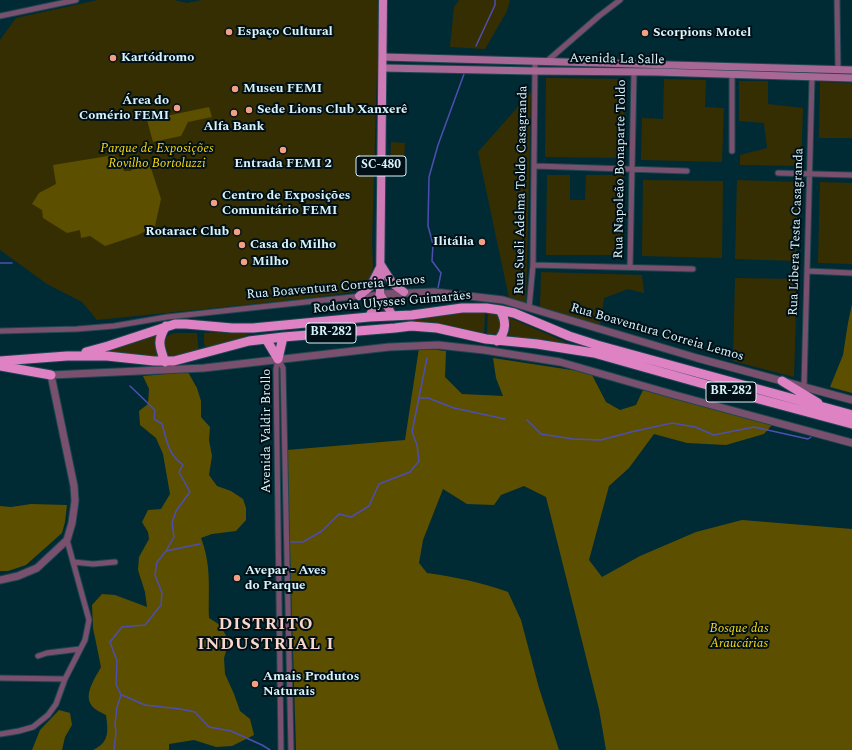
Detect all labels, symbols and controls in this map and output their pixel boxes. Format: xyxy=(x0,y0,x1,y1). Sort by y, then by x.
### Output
place label: Espaço Cultural xyxy=(237,24,333,40)
place label: Scorpions Motel xyxy=(653,25,751,41)
marker: Espaço Cultural xyxy=(224,27,234,37)
marker: Scorpions Motel xyxy=(640,28,650,38)
place label: Kartódromo xyxy=(121,50,194,66)
street label: Avenida La Salle xyxy=(569,51,665,69)
marker: Kartódromo xyxy=(108,53,118,63)
street label: Rua Napoleão Bonaparte Toldo xyxy=(612,79,630,259)
place label: Museu FEMI xyxy=(243,81,322,97)
marker: Museu FEMI xyxy=(230,84,240,94)
street label: Rua Sueli Adelma Toldo Casagranda xyxy=(512,86,532,294)
place label: Área do Comério FEMI xyxy=(79,93,169,124)
place label: Sede Lions Club Xanxerê xyxy=(257,102,408,118)
marker: Área do Comério FEMI xyxy=(172,103,182,113)
marker: Sede Lions Club Xanxerê xyxy=(244,105,254,115)
marker: Alfa Bank xyxy=(229,108,239,118)
place label: Alfa Bank xyxy=(204,119,264,135)
park label: Parque de Exposições Rovilho Bortoluzzi xyxy=(100,141,214,172)
marker: Entrada FEMI 2 xyxy=(278,145,288,155)
street label: Rua Libera Testa Casagranda xyxy=(786,148,808,316)
place label: Entrada FEMI 2 xyxy=(234,156,332,172)
road number: SC-480 xyxy=(356,156,406,176)
place label: Centro de Exposições Comunitário FEMI xyxy=(222,188,351,219)
marker: Centro de Exposições Comunitário FEMI xyxy=(209,198,219,208)
place label: Rotaract Club xyxy=(145,224,229,240)
marker: Rotaract Club xyxy=(232,227,242,237)
place label: Ilitália xyxy=(433,234,474,250)
place label: Casa do Milho xyxy=(250,237,336,253)
marker: Ilitália xyxy=(477,237,487,247)
marker: Casa do Milho xyxy=(237,240,247,250)
place label: Milho xyxy=(252,254,289,270)
marker: Milho xyxy=(239,257,249,267)
street label: Rua Boaventura Correia Lemos xyxy=(246,272,426,304)
street label: Rodovia Ulysses Guimarães xyxy=(312,288,472,318)
street label: Rua Boaventura Correia Lemos xyxy=(569,301,745,365)
road number: BR-282 xyxy=(306,323,356,343)
street label: Avenida Valdir Brollo xyxy=(259,369,275,493)
road number: BR-282 xyxy=(706,382,756,402)
place label: Avepar - Aves do Parque xyxy=(245,563,326,594)
marker: Avepar - Aves do Parque xyxy=(232,573,242,583)
district label: DISTRITO INDUSTRIAL I xyxy=(197,616,335,656)
park label: Bosque das Araucárias xyxy=(709,621,769,652)
place label: Amais Produtos Naturais xyxy=(263,669,359,700)
marker: Amais Produtos Naturais xyxy=(250,679,260,689)

